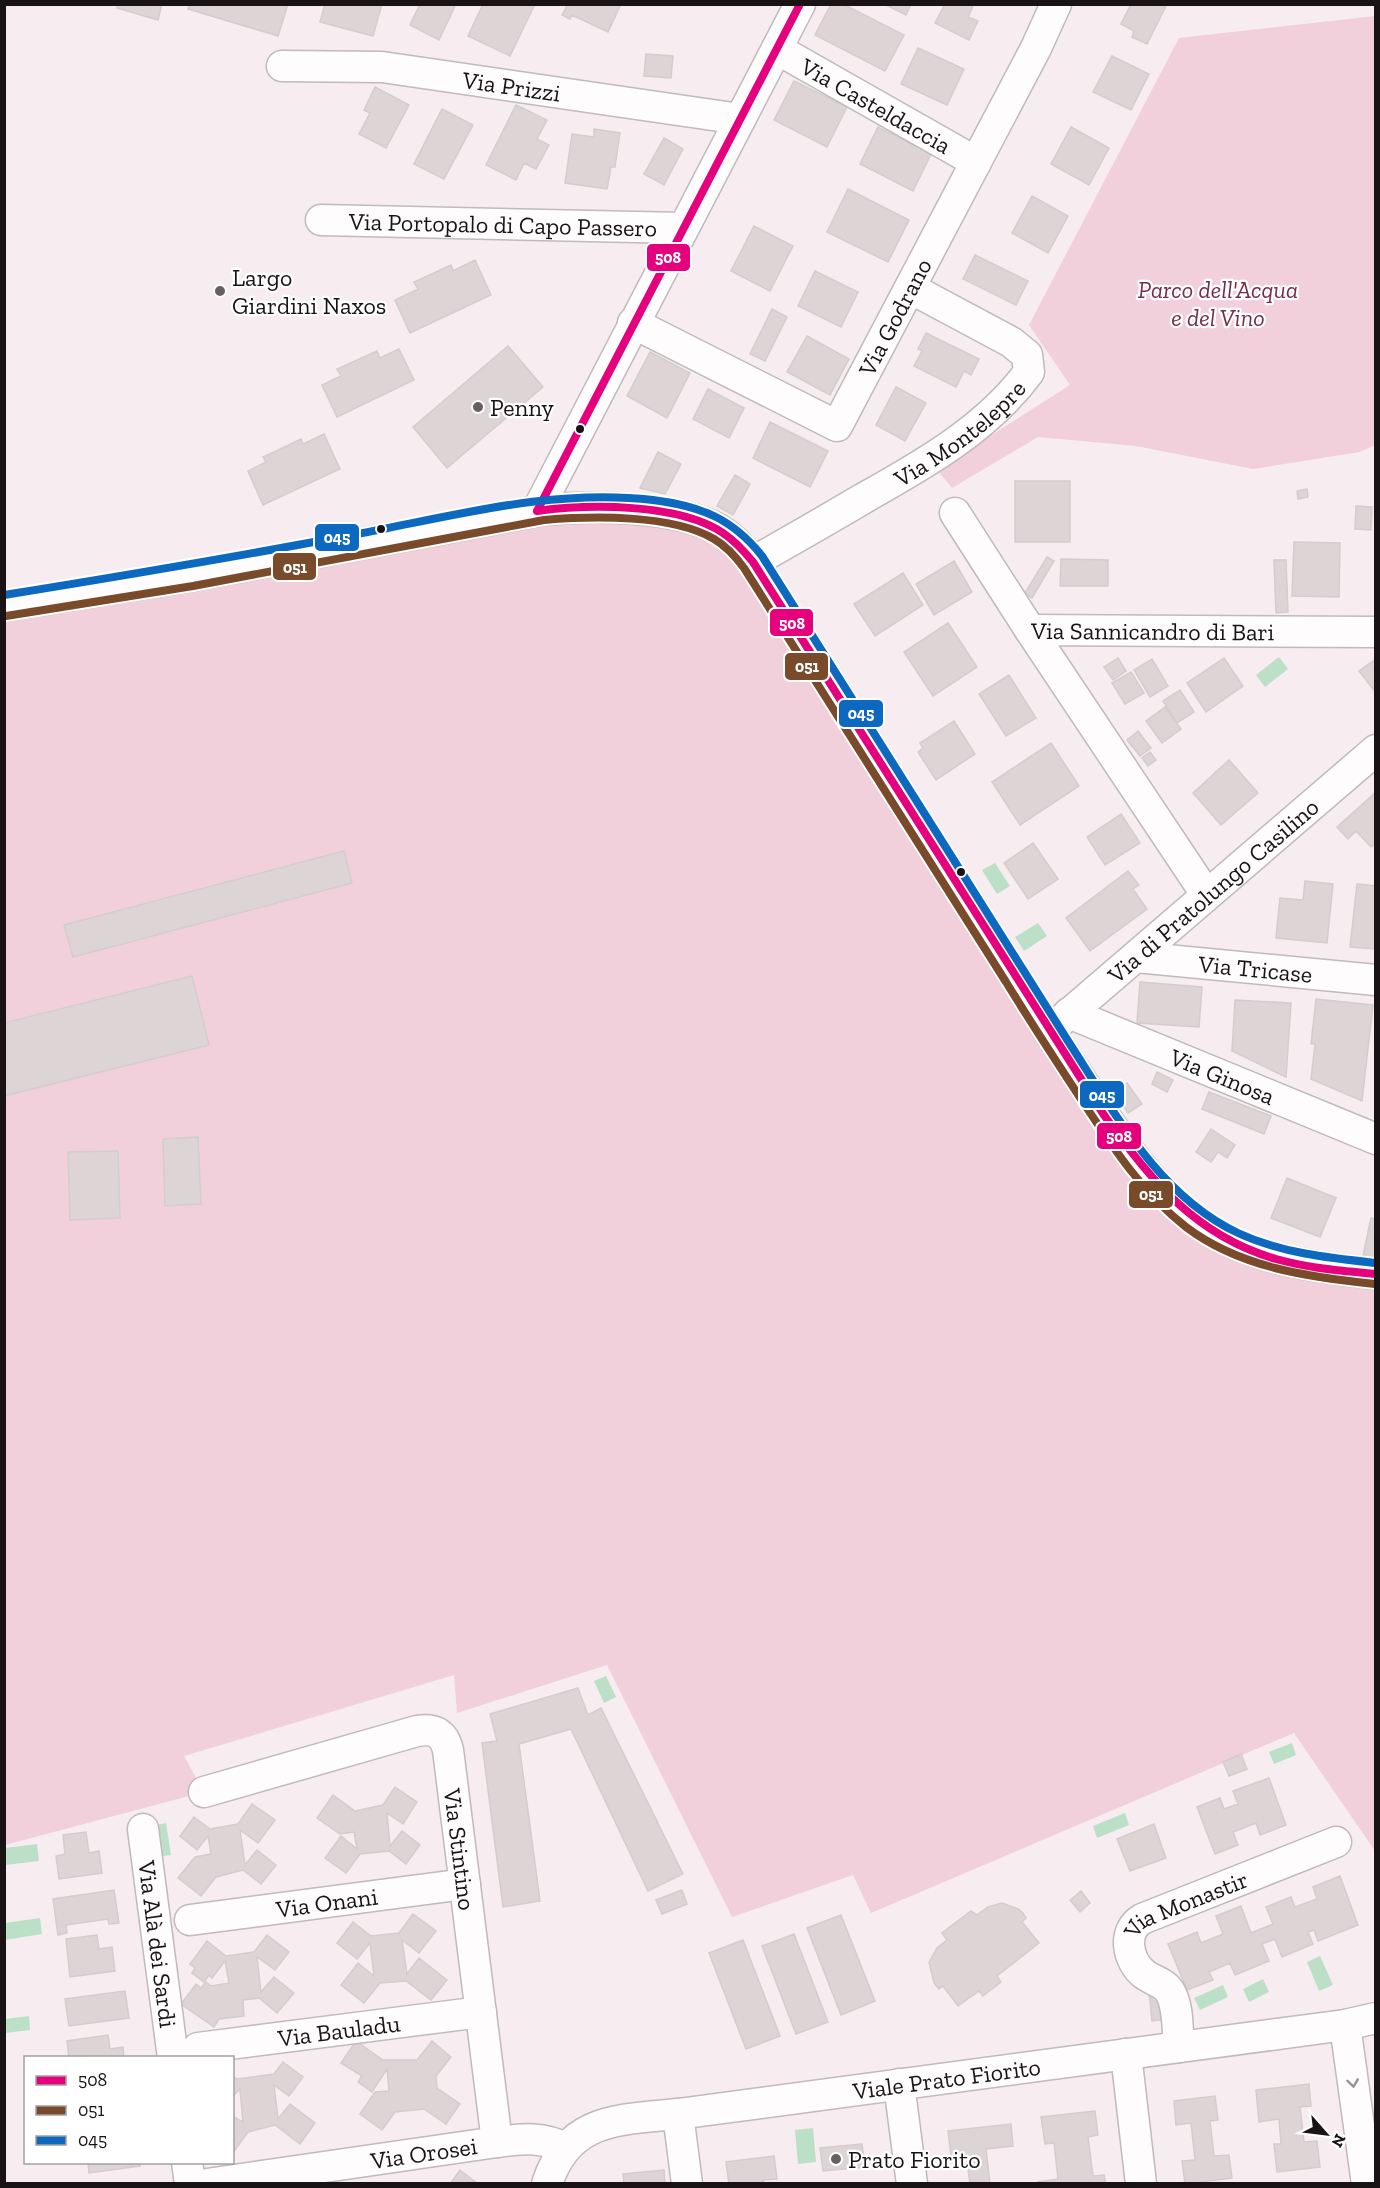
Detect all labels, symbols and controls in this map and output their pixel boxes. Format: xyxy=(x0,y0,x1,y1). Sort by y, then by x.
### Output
street label: Via Casteldaccia xyxy=(795,51,957,160)
street label: Via Prizzi xyxy=(460,64,563,107)
street label: Via Portopalo di Capo Passero xyxy=(348,206,657,242)
line badge: 508 xyxy=(646,243,691,272)
text: 508 xyxy=(655,248,681,267)
street label: Via Godrano xyxy=(851,253,937,381)
place label: Largo Giardini Naxos xyxy=(232,263,386,320)
park label: Parco dell'Acqua e del Vino xyxy=(1138,275,1298,332)
marker: Largo Giardini Naxos xyxy=(213,284,227,298)
street label: Via Montelepre xyxy=(888,374,1031,493)
place label: Penny xyxy=(490,393,554,422)
marker: Penny xyxy=(471,400,485,414)
unlabelled marker xyxy=(574,423,586,435)
line badge: 045 xyxy=(314,523,360,552)
unlabelled marker xyxy=(375,523,387,535)
text: 045 xyxy=(324,528,350,547)
line badge: 051 xyxy=(272,552,317,581)
text: 051 xyxy=(283,558,308,577)
line badge: 508 xyxy=(769,608,814,637)
text: 508 xyxy=(779,614,805,633)
street label: Via Sannicandro di Bari xyxy=(1030,616,1275,646)
line badge: 051 xyxy=(784,652,829,681)
text: 051 xyxy=(795,657,820,676)
line badge: 045 xyxy=(838,699,884,728)
text: 045 xyxy=(848,704,874,723)
street label: Via di Pratolungo Casilino xyxy=(1101,792,1324,990)
unlabelled marker xyxy=(955,866,967,878)
street label: Via Tricase xyxy=(1196,948,1314,988)
street label: Via Ginosa xyxy=(1165,1041,1280,1111)
line badge: 045 xyxy=(1079,1080,1125,1109)
text: 045 xyxy=(1089,1086,1115,1105)
line badge: 508 xyxy=(1096,1122,1142,1150)
text: 508 xyxy=(1106,1127,1132,1146)
line badge: 051 xyxy=(1128,1180,1174,1209)
text: 051 xyxy=(1139,1185,1164,1204)
street label: Via Stintino xyxy=(438,1785,482,1912)
street label: Via Alà dei Sardi xyxy=(133,1858,183,2030)
street label: Via Monastir xyxy=(1116,1864,1252,1943)
street label: Via Onani xyxy=(273,1881,380,1923)
street label: Via Bauladu xyxy=(275,2008,402,2052)
street label: Viale Prato Fiorito xyxy=(850,2051,1042,2105)
legend xyxy=(24,2056,234,2164)
text: 508 xyxy=(78,2069,107,2091)
one-way arrow xyxy=(1347,2078,1359,2088)
text: 051 xyxy=(78,2099,105,2121)
north arrow xyxy=(1296,2104,1356,2164)
text: 045 xyxy=(78,2129,107,2151)
street label: Via Orosei xyxy=(368,2131,479,2175)
text: N xyxy=(1328,2131,1350,2151)
place label: Prato Fiorito xyxy=(848,2145,981,2174)
marker: Prato Fiorito xyxy=(829,2152,843,2166)

